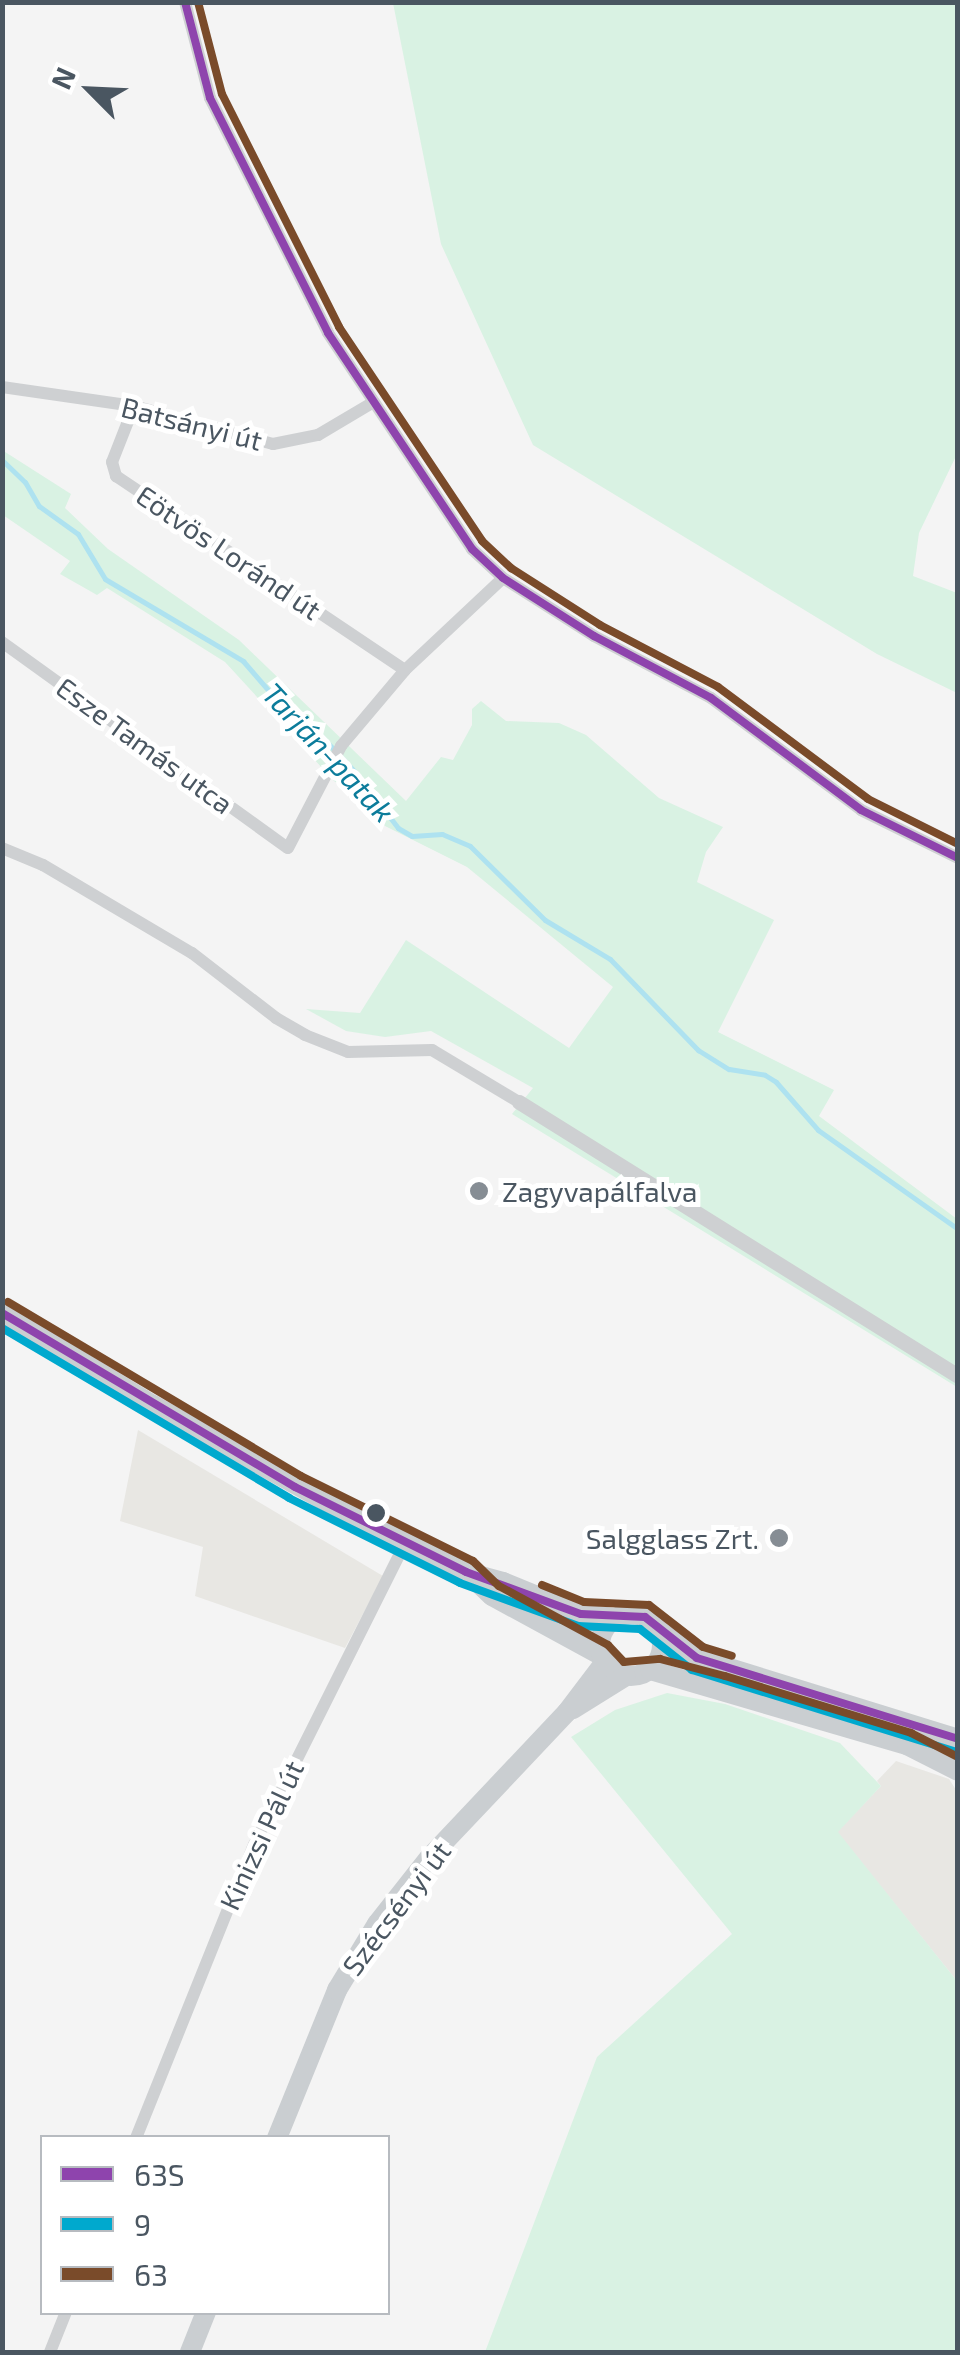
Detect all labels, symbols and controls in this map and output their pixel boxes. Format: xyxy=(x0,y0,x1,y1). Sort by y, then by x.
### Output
north arrow xyxy=(40,40,140,140)
text: N xyxy=(43,62,82,94)
street label: Batsányi út xyxy=(118,389,266,457)
street label: Eötvös Loránd út xyxy=(130,478,328,626)
street label: Esze Tamás utca xyxy=(50,670,240,820)
water label: Tarján-patak xyxy=(255,675,403,829)
place label: Zagyvapálfalva xyxy=(502,1174,697,1208)
marker: Zagyvapálfalva xyxy=(466,1178,492,1204)
unlabelled marker xyxy=(366,1503,386,1523)
place label: Salgglass Zrt. xyxy=(586,1521,759,1555)
marker: Salgglass Zrt. xyxy=(768,1527,790,1549)
street label: Kinizsi Pál út xyxy=(212,1755,310,1915)
street label: Szécsényi út xyxy=(335,1834,457,1982)
legend xyxy=(40,2135,390,2315)
text: 63S xyxy=(134,2156,185,2192)
text: 9 xyxy=(134,2206,151,2242)
text: 63 xyxy=(134,2256,168,2292)

